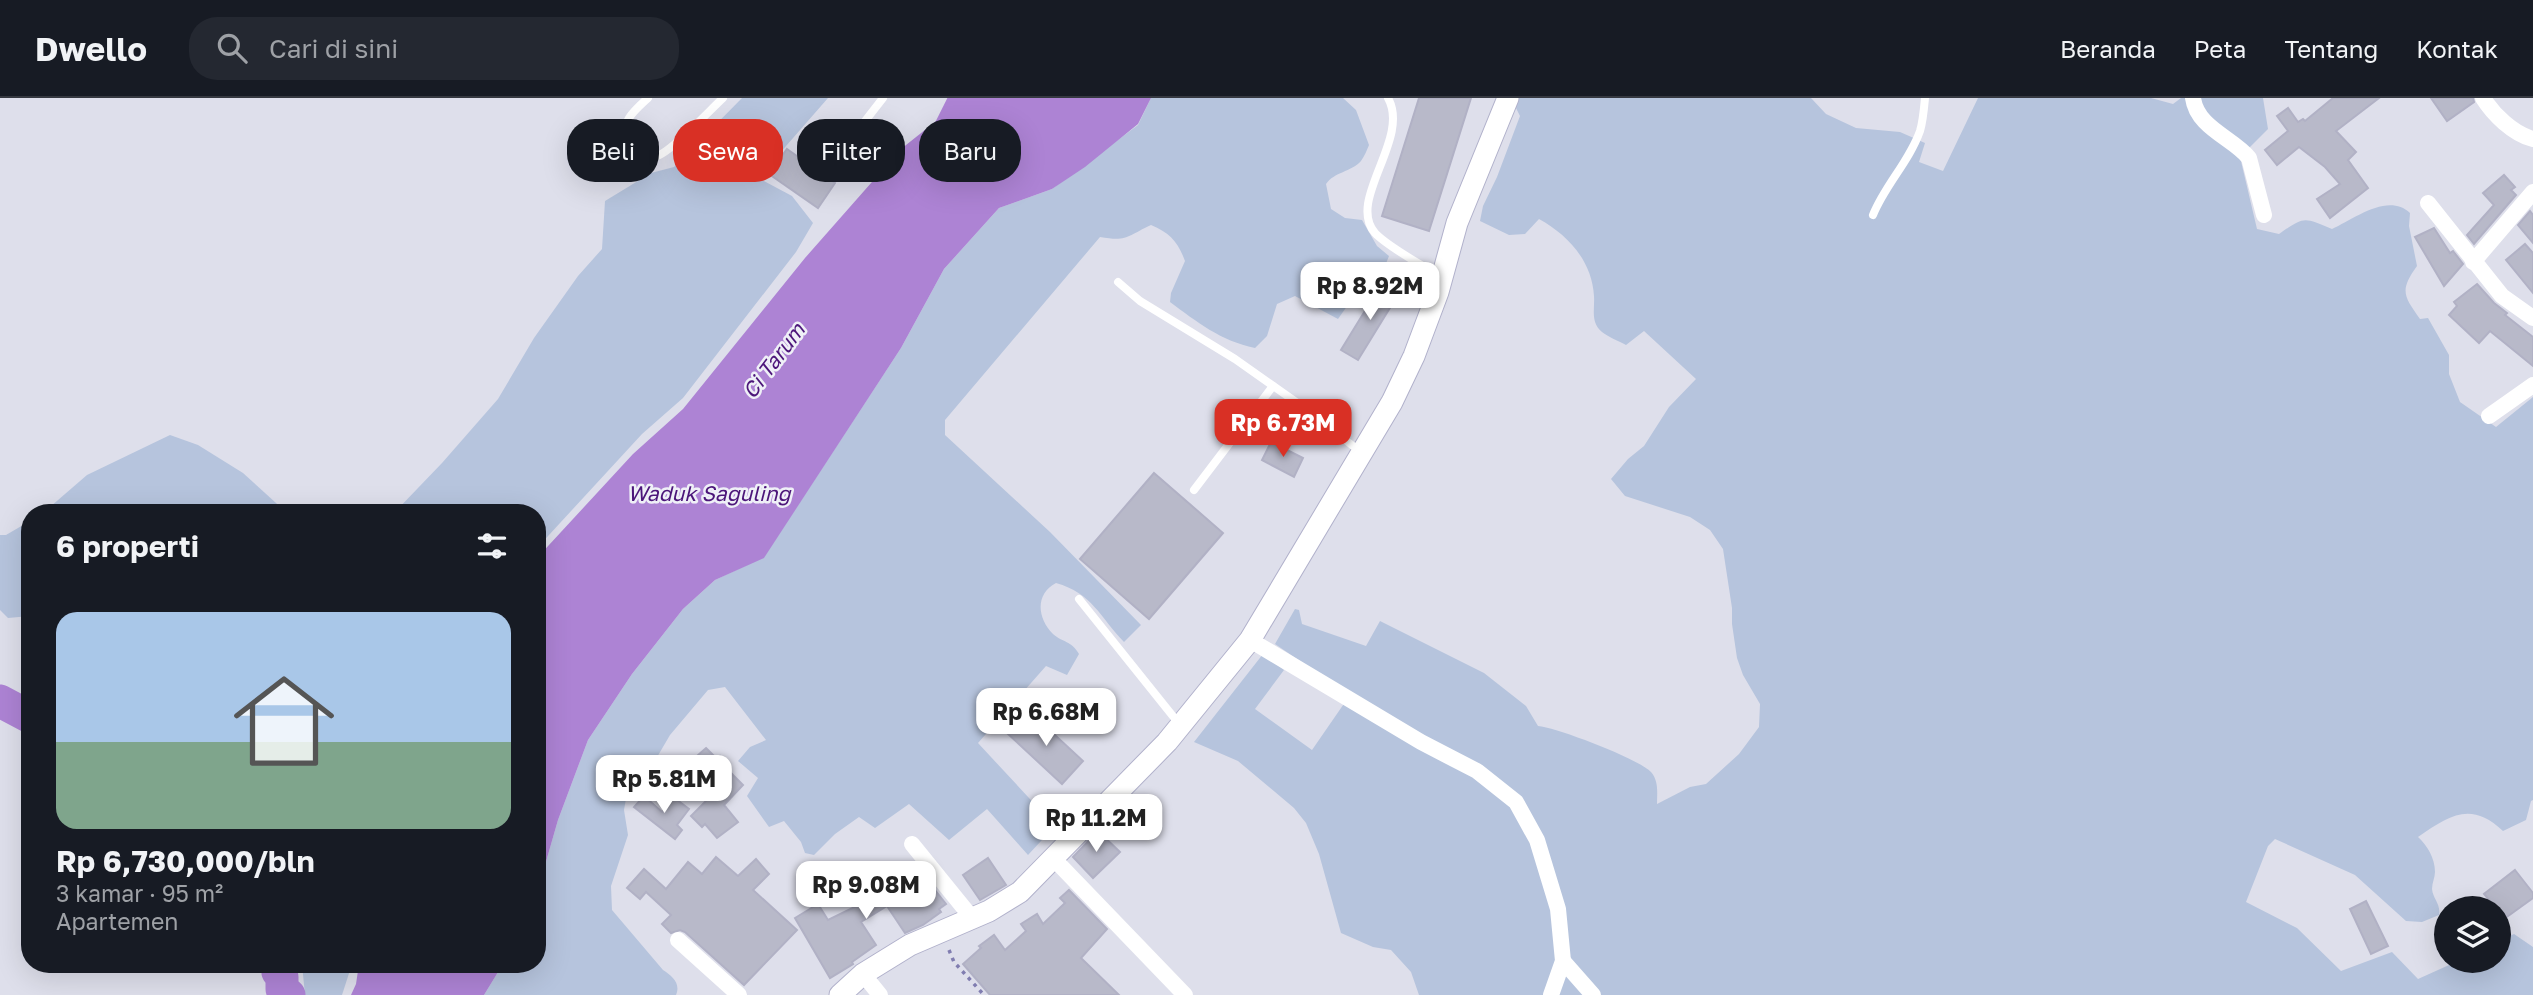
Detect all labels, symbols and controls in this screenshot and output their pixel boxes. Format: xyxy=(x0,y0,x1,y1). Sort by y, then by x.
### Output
search box xyxy=(189,17,679,80)
text: Dwello xyxy=(35,29,147,68)
icon: search xyxy=(213,29,251,67)
text: Cari di sini xyxy=(269,33,398,64)
text: Beranda xyxy=(2060,34,2156,63)
text: Peta xyxy=(2194,34,2246,63)
text: Tentang xyxy=(2284,34,2378,63)
text: Kontak xyxy=(2416,34,2498,63)
chip: Beli xyxy=(567,119,659,182)
chip: Sewa xyxy=(673,119,783,182)
chip: Filter xyxy=(797,119,905,182)
chip: Baru xyxy=(919,119,1021,182)
pin: Rp 8.92M xyxy=(1298,262,1442,322)
text: Rp 8.92M xyxy=(1316,271,1424,299)
water label: Ci Tarum xyxy=(736,316,811,403)
pin: Rp 6.73M xyxy=(1211,400,1355,459)
text: Rp 6.73M xyxy=(1231,408,1335,436)
water label: Waduk Saguling xyxy=(627,480,793,506)
icon: filters xyxy=(473,527,511,565)
text: 6 properti xyxy=(56,528,199,564)
icon: home xyxy=(221,658,347,784)
pin: Rp 6.68M xyxy=(974,688,1118,748)
text: Rp 6.68M xyxy=(992,697,1100,725)
pin: Rp 5.81M xyxy=(592,756,736,815)
text: Rp 5.81M xyxy=(612,764,716,792)
pin: Rp 11.2M xyxy=(1024,794,1168,854)
text: Rp 11.2M xyxy=(1045,803,1147,831)
text: Rp 6,730,000/bln xyxy=(56,843,315,879)
pin: Rp 9.08M xyxy=(794,862,938,921)
text: Rp 9.08M xyxy=(812,870,920,898)
text: 3 kamar · 95 m² xyxy=(56,879,223,907)
map controls xyxy=(2434,896,2511,973)
button: layers xyxy=(2434,896,2511,973)
text: Apartemen xyxy=(56,907,178,935)

